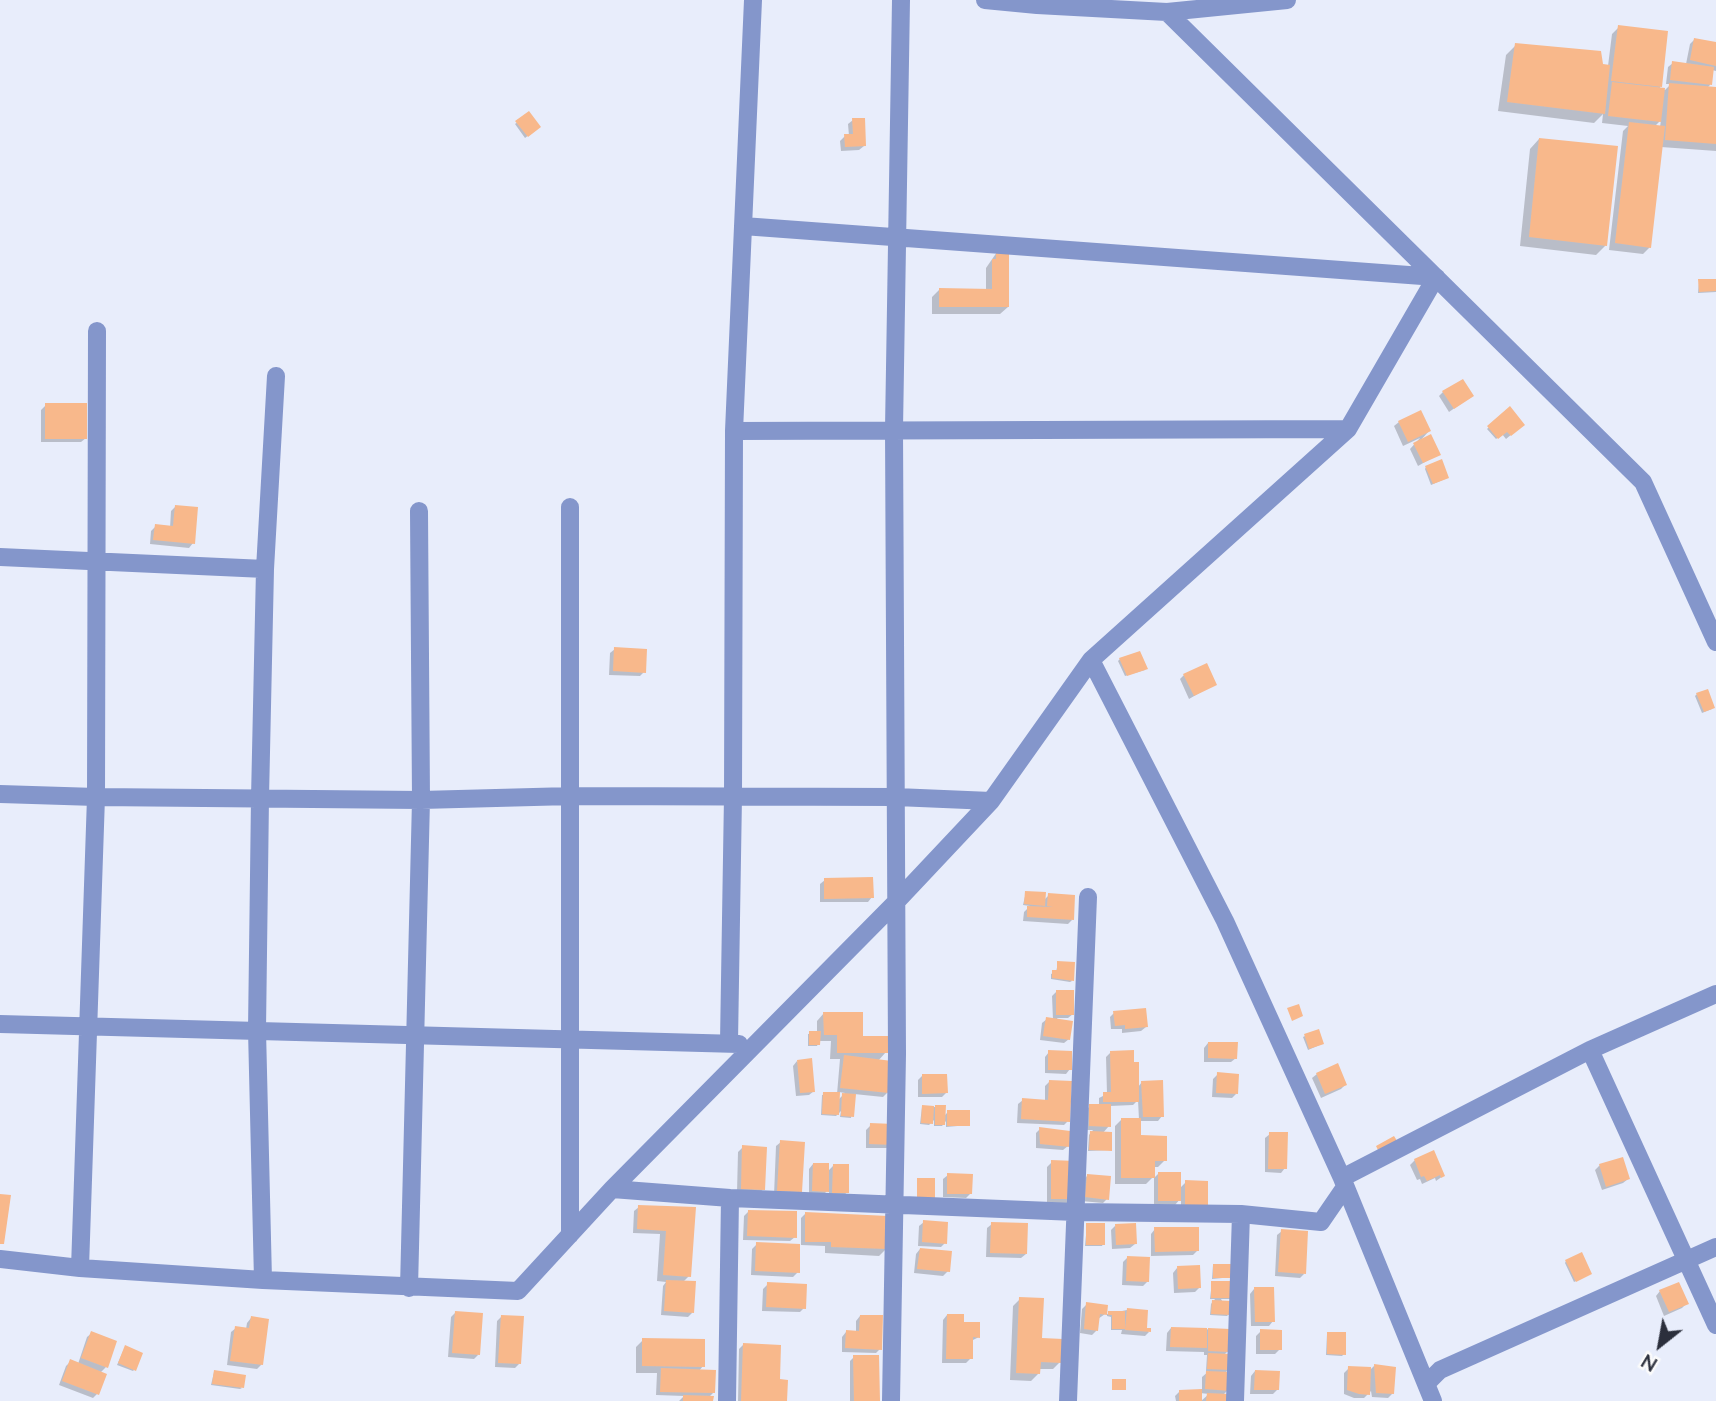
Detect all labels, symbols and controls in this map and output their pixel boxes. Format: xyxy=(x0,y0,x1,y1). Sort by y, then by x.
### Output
north arrow xyxy=(1625,1310,1695,1380)
text: N xyxy=(1637,1350,1661,1377)

